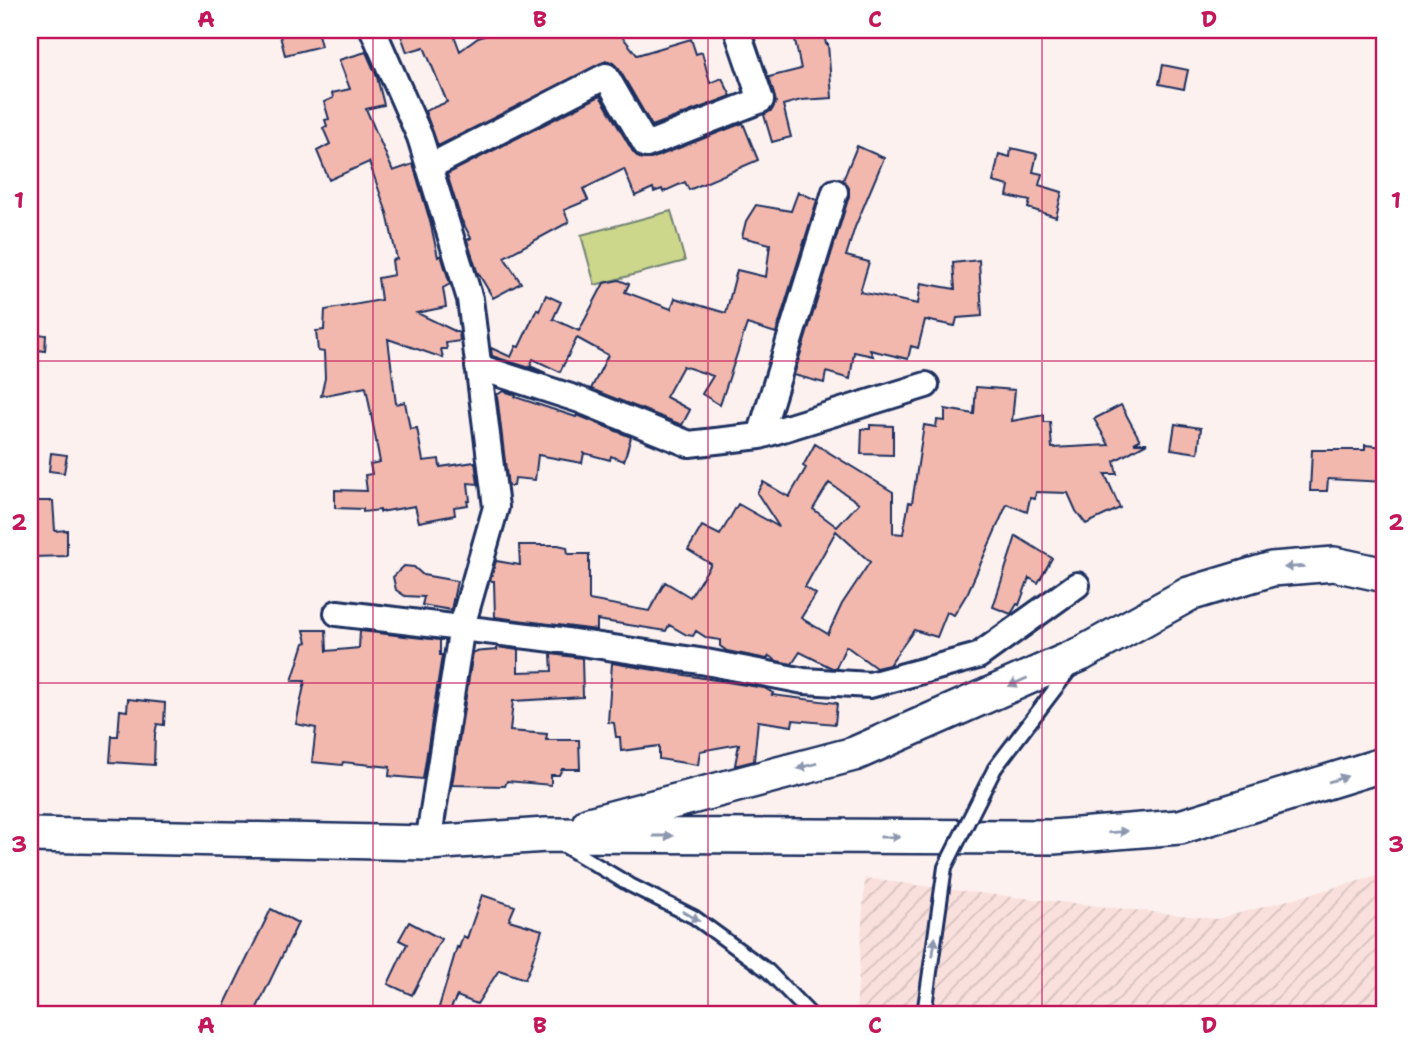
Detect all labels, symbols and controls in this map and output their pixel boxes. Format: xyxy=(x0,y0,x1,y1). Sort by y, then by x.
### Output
text: A xyxy=(197,4,215,34)
text: B xyxy=(533,4,547,34)
text: C xyxy=(868,4,882,34)
text: D xyxy=(1201,4,1217,34)
text: 1 xyxy=(14,185,24,215)
text: 1 xyxy=(1391,185,1401,215)
text: 2 xyxy=(11,507,27,537)
text: 2 xyxy=(1388,507,1404,537)
one-way arrow xyxy=(1283,562,1305,573)
one-way arrow xyxy=(1008,676,1028,688)
one-way arrow xyxy=(796,761,818,772)
one-way arrow xyxy=(1327,773,1348,783)
one-way arrow xyxy=(1107,826,1129,837)
text: 3 xyxy=(11,829,27,859)
text: 3 xyxy=(1388,829,1404,859)
one-way arrow xyxy=(652,830,674,842)
one-way arrow xyxy=(880,831,902,843)
one-way arrow xyxy=(681,910,700,922)
one-way arrow xyxy=(929,936,940,958)
text: A xyxy=(197,1010,215,1040)
text: B xyxy=(533,1010,547,1040)
text: C xyxy=(868,1010,882,1040)
text: D xyxy=(1201,1010,1217,1040)

